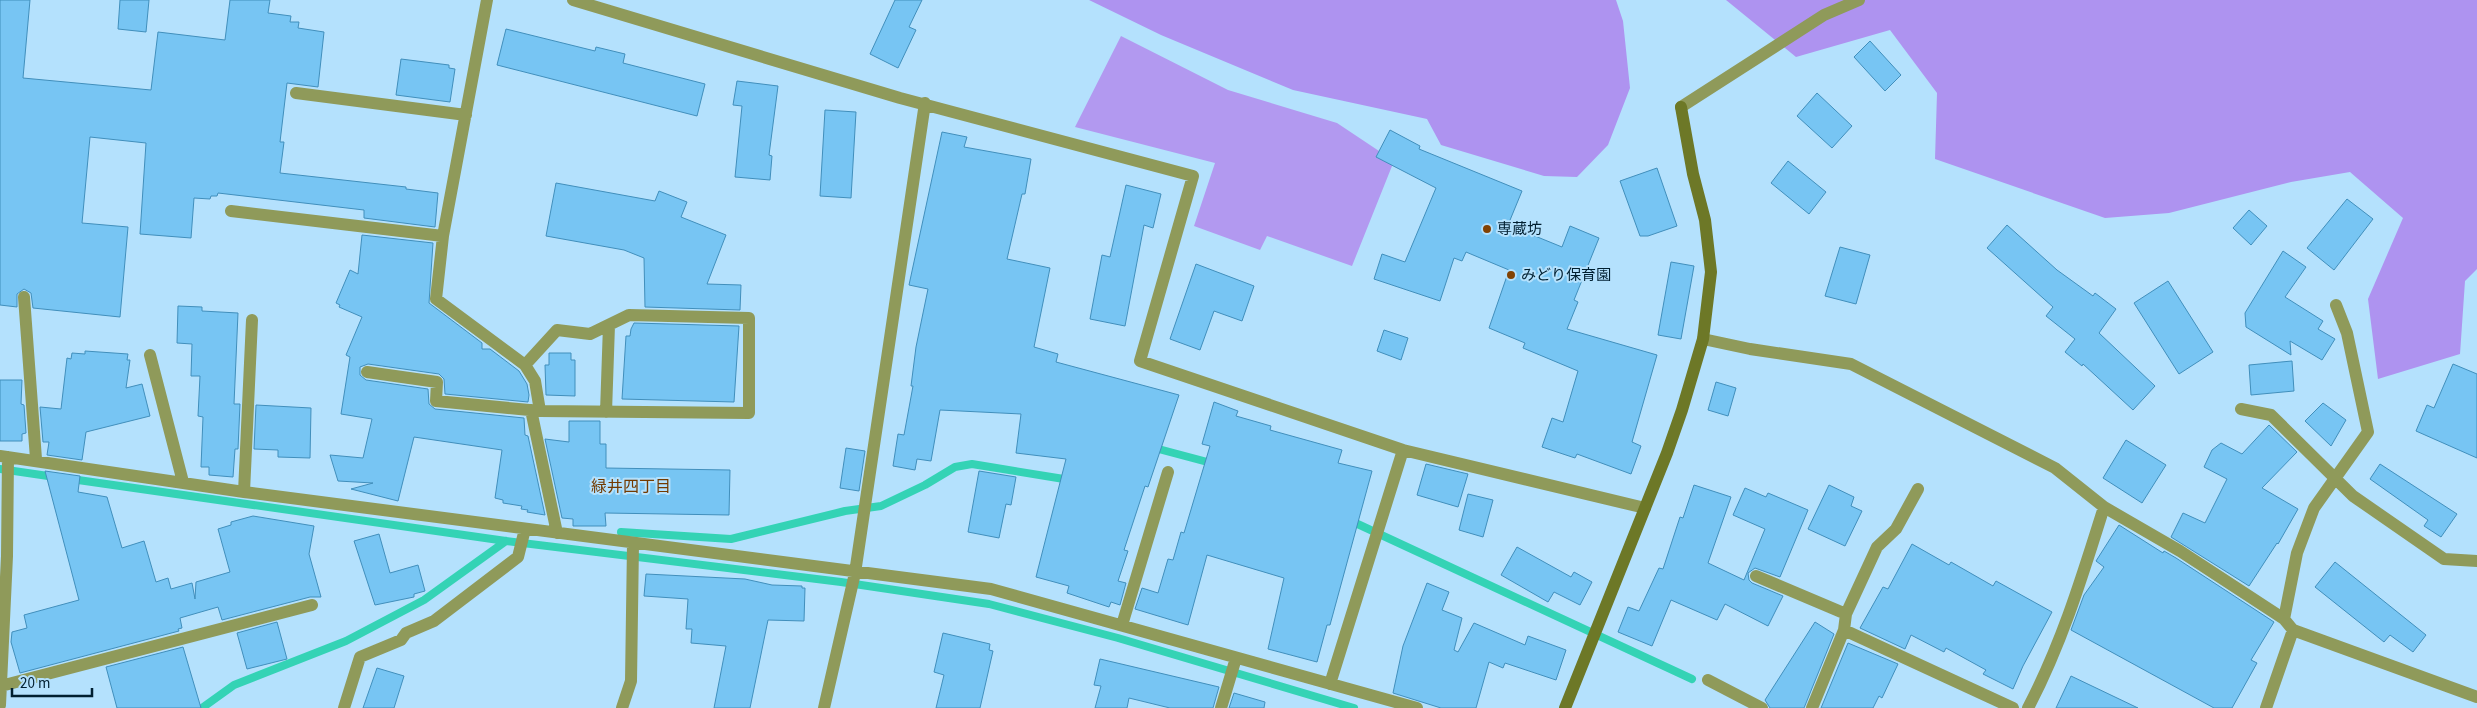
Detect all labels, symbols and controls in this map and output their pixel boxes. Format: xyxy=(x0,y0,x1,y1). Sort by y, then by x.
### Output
place label: 専蔵坊 xyxy=(1497,219,1542,240)
marker: 専蔵坊 xyxy=(1481,223,1493,235)
place label: みどり保育園 xyxy=(1521,265,1611,286)
marker: みどり保育園 xyxy=(1505,269,1517,281)
district label: 緑井四丁目 xyxy=(591,476,671,498)
scale bar xyxy=(12,666,92,698)
text: 20 m xyxy=(20,673,50,694)

